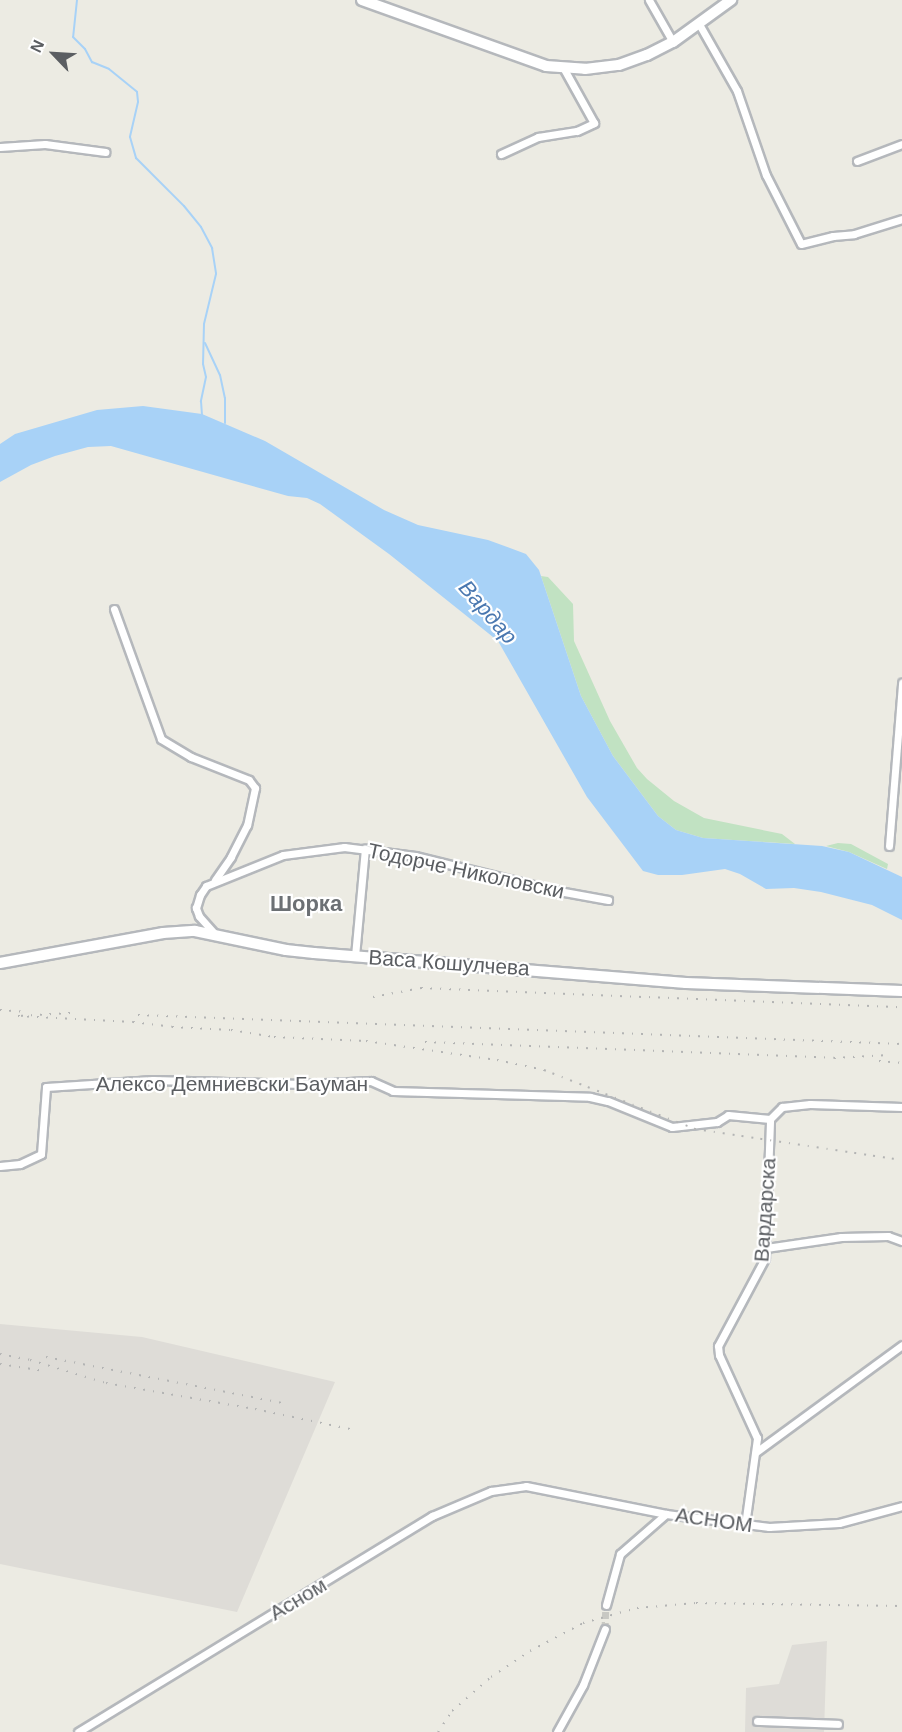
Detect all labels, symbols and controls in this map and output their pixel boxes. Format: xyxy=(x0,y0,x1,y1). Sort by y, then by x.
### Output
north arrow xyxy=(24,24,84,84)
text: N xyxy=(27,37,47,55)
water label: Вардар xyxy=(453,575,523,649)
street label: Тодорче Николовски xyxy=(366,838,566,904)
district label: Шорка xyxy=(270,891,342,917)
street label: Васа Кошулчева xyxy=(368,945,530,981)
street label: Алексо Демниевски Бауман xyxy=(96,1071,368,1097)
street label: Вардарска xyxy=(749,1157,781,1263)
street label: АСНОМ xyxy=(674,1502,754,1538)
street label: Асном xyxy=(265,1572,331,1626)

